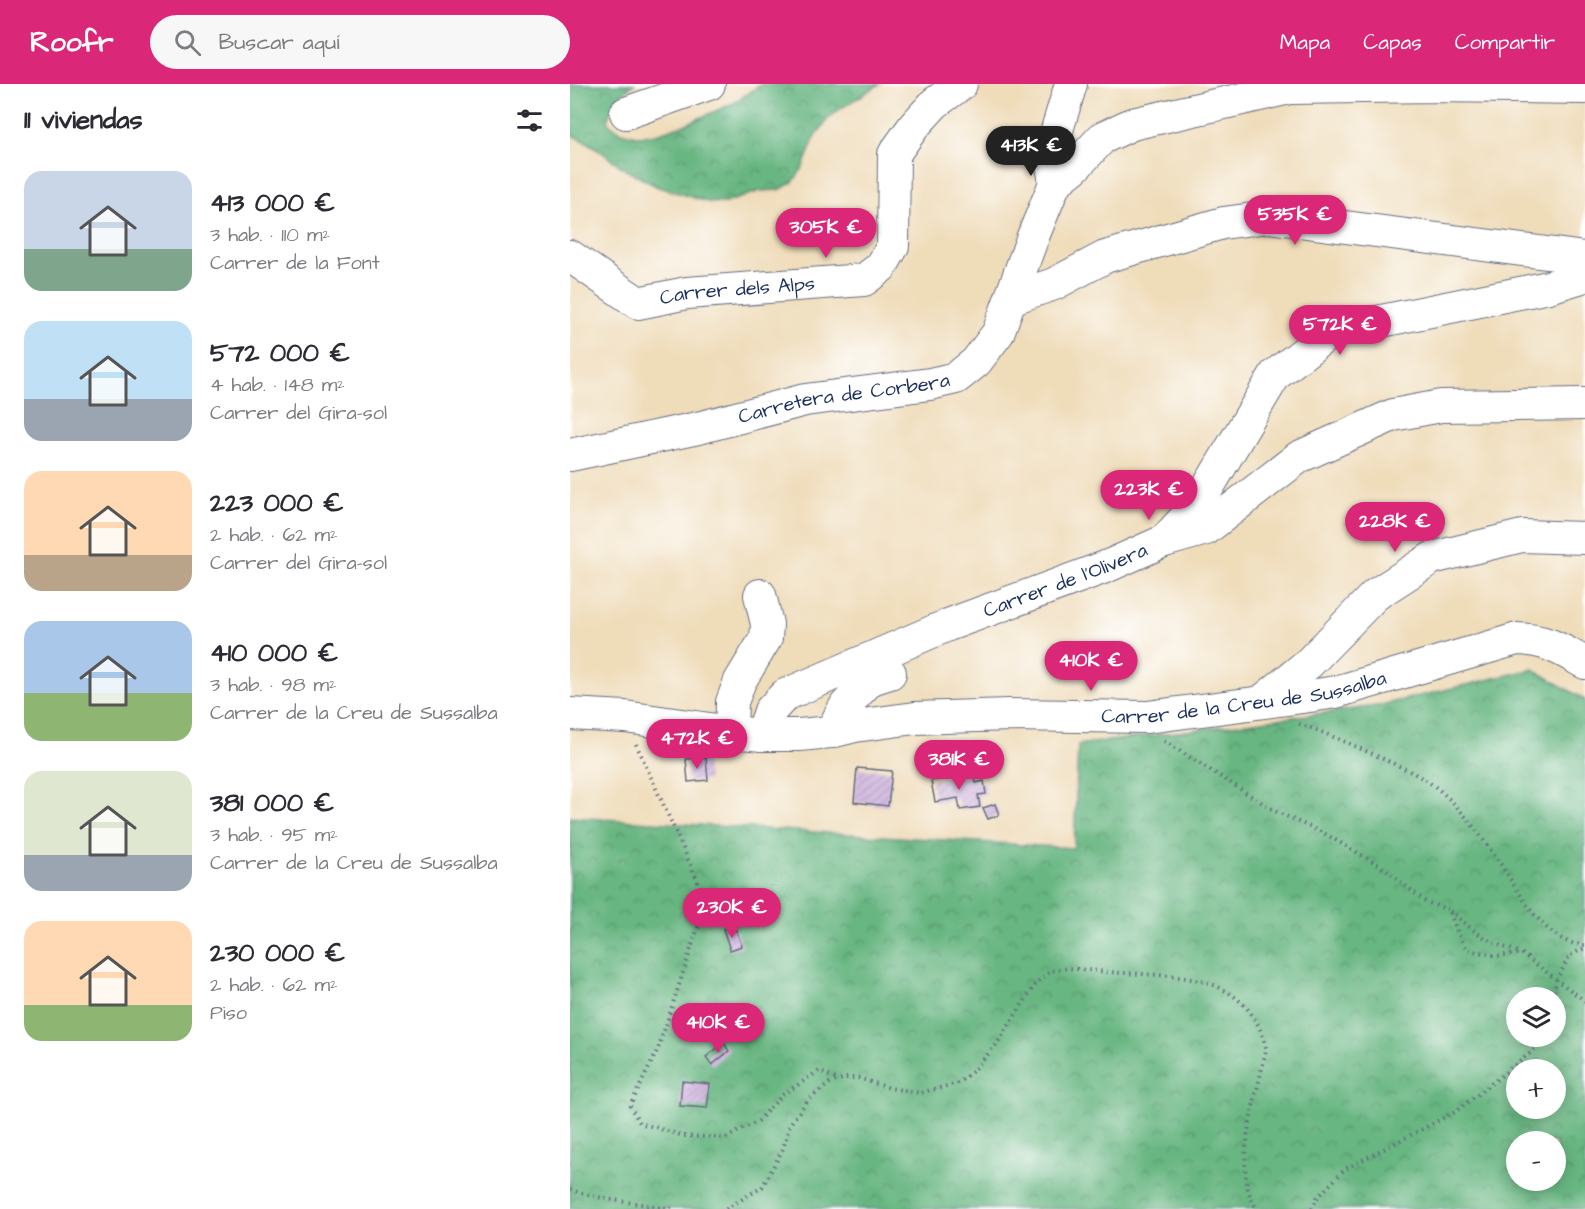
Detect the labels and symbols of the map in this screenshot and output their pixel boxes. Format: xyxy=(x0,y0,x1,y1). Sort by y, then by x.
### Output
pin: 413K € xyxy=(982,126,1080,177)
pin: 535K € xyxy=(1246,195,1344,246)
pin: 305K € xyxy=(777,208,875,259)
street label: Carrer dels Alps xyxy=(657,270,816,312)
pin: 572K € xyxy=(1291,305,1389,356)
street label: Carretera de Corbera xyxy=(735,366,952,431)
pin: 223K € xyxy=(1100,470,1198,521)
pin: 228K € xyxy=(1346,502,1444,553)
street label: Carrer de l'Olivera xyxy=(979,536,1152,625)
pin: 410K € xyxy=(1042,641,1140,692)
street label: Carrer de la Creu de Sussalba xyxy=(1101,664,1389,731)
pin: 472K € xyxy=(648,719,746,770)
pin: 381K € xyxy=(910,740,1008,791)
pin: 230K € xyxy=(683,888,781,939)
pin: 410K € xyxy=(669,1003,767,1054)

